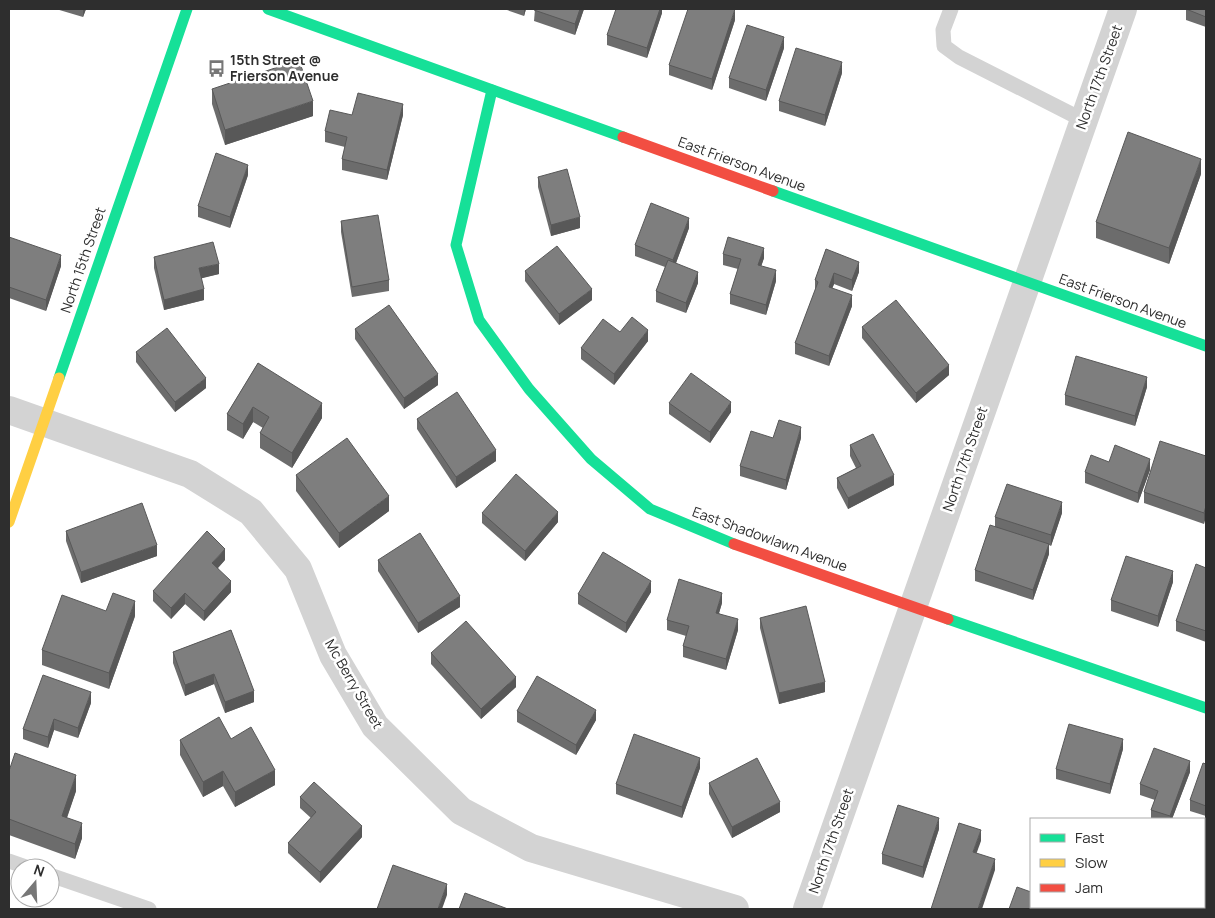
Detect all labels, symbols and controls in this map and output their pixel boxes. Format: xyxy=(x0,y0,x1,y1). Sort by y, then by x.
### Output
street label: North 17th Street xyxy=(1071,22,1126,132)
place label: 15th Street @ Frierson Avenue xyxy=(230,50,339,85)
bus stop icon: 15th Street @ Frierson Avenue xyxy=(206,58,226,78)
street label: East Frierson Avenue xyxy=(676,132,809,195)
street label: North 15th Street xyxy=(55,204,110,315)
street label: East Frierson Avenue xyxy=(1057,269,1190,332)
street label: North 17th Street xyxy=(938,403,992,514)
street label: East Shadowlawn Avenue xyxy=(690,502,850,575)
street label: Mc Berry Street xyxy=(321,636,388,732)
street label: North 17th Street xyxy=(804,785,858,896)
legend xyxy=(1030,818,1205,908)
text: Fast xyxy=(1075,827,1104,848)
text: Slow xyxy=(1075,852,1108,873)
north arrow xyxy=(10,858,60,908)
text: N xyxy=(32,860,47,881)
text: Jam xyxy=(1075,877,1103,898)

